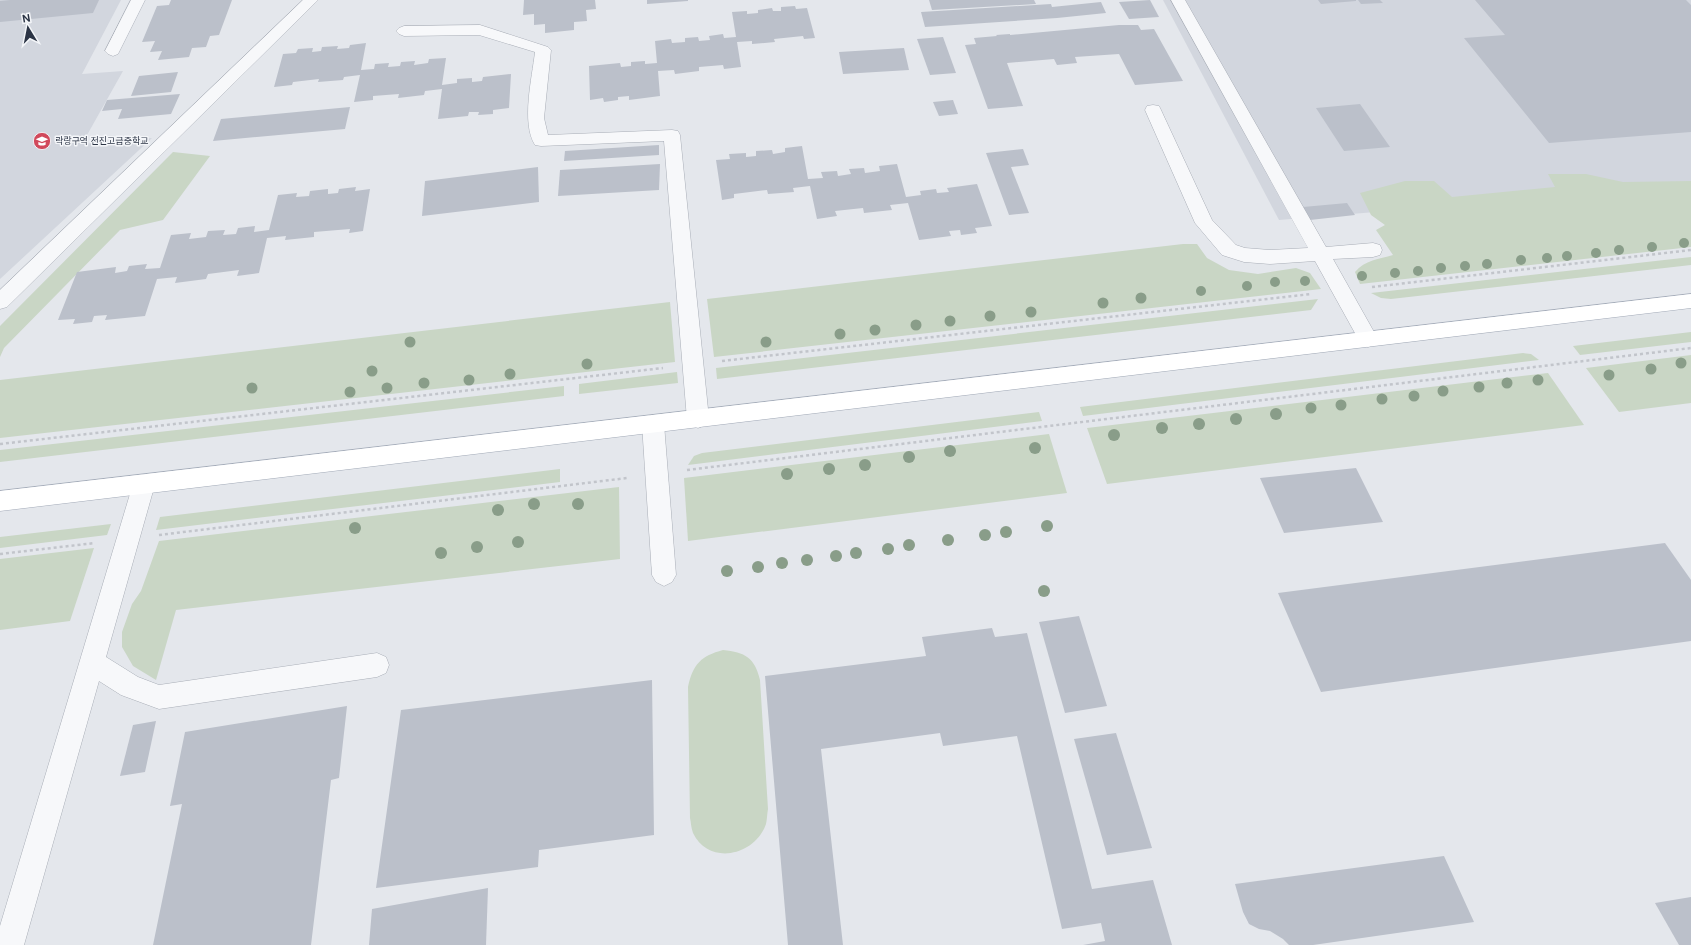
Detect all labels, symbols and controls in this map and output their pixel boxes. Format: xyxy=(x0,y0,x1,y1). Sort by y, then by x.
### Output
north arrow xyxy=(8,8,48,48)
text: N xyxy=(21,11,31,26)
school or university icon: 락랑구역 전진고급중학교 xyxy=(32,131,52,151)
place label: 락랑구역 전진고급중학교 xyxy=(55,135,148,147)

